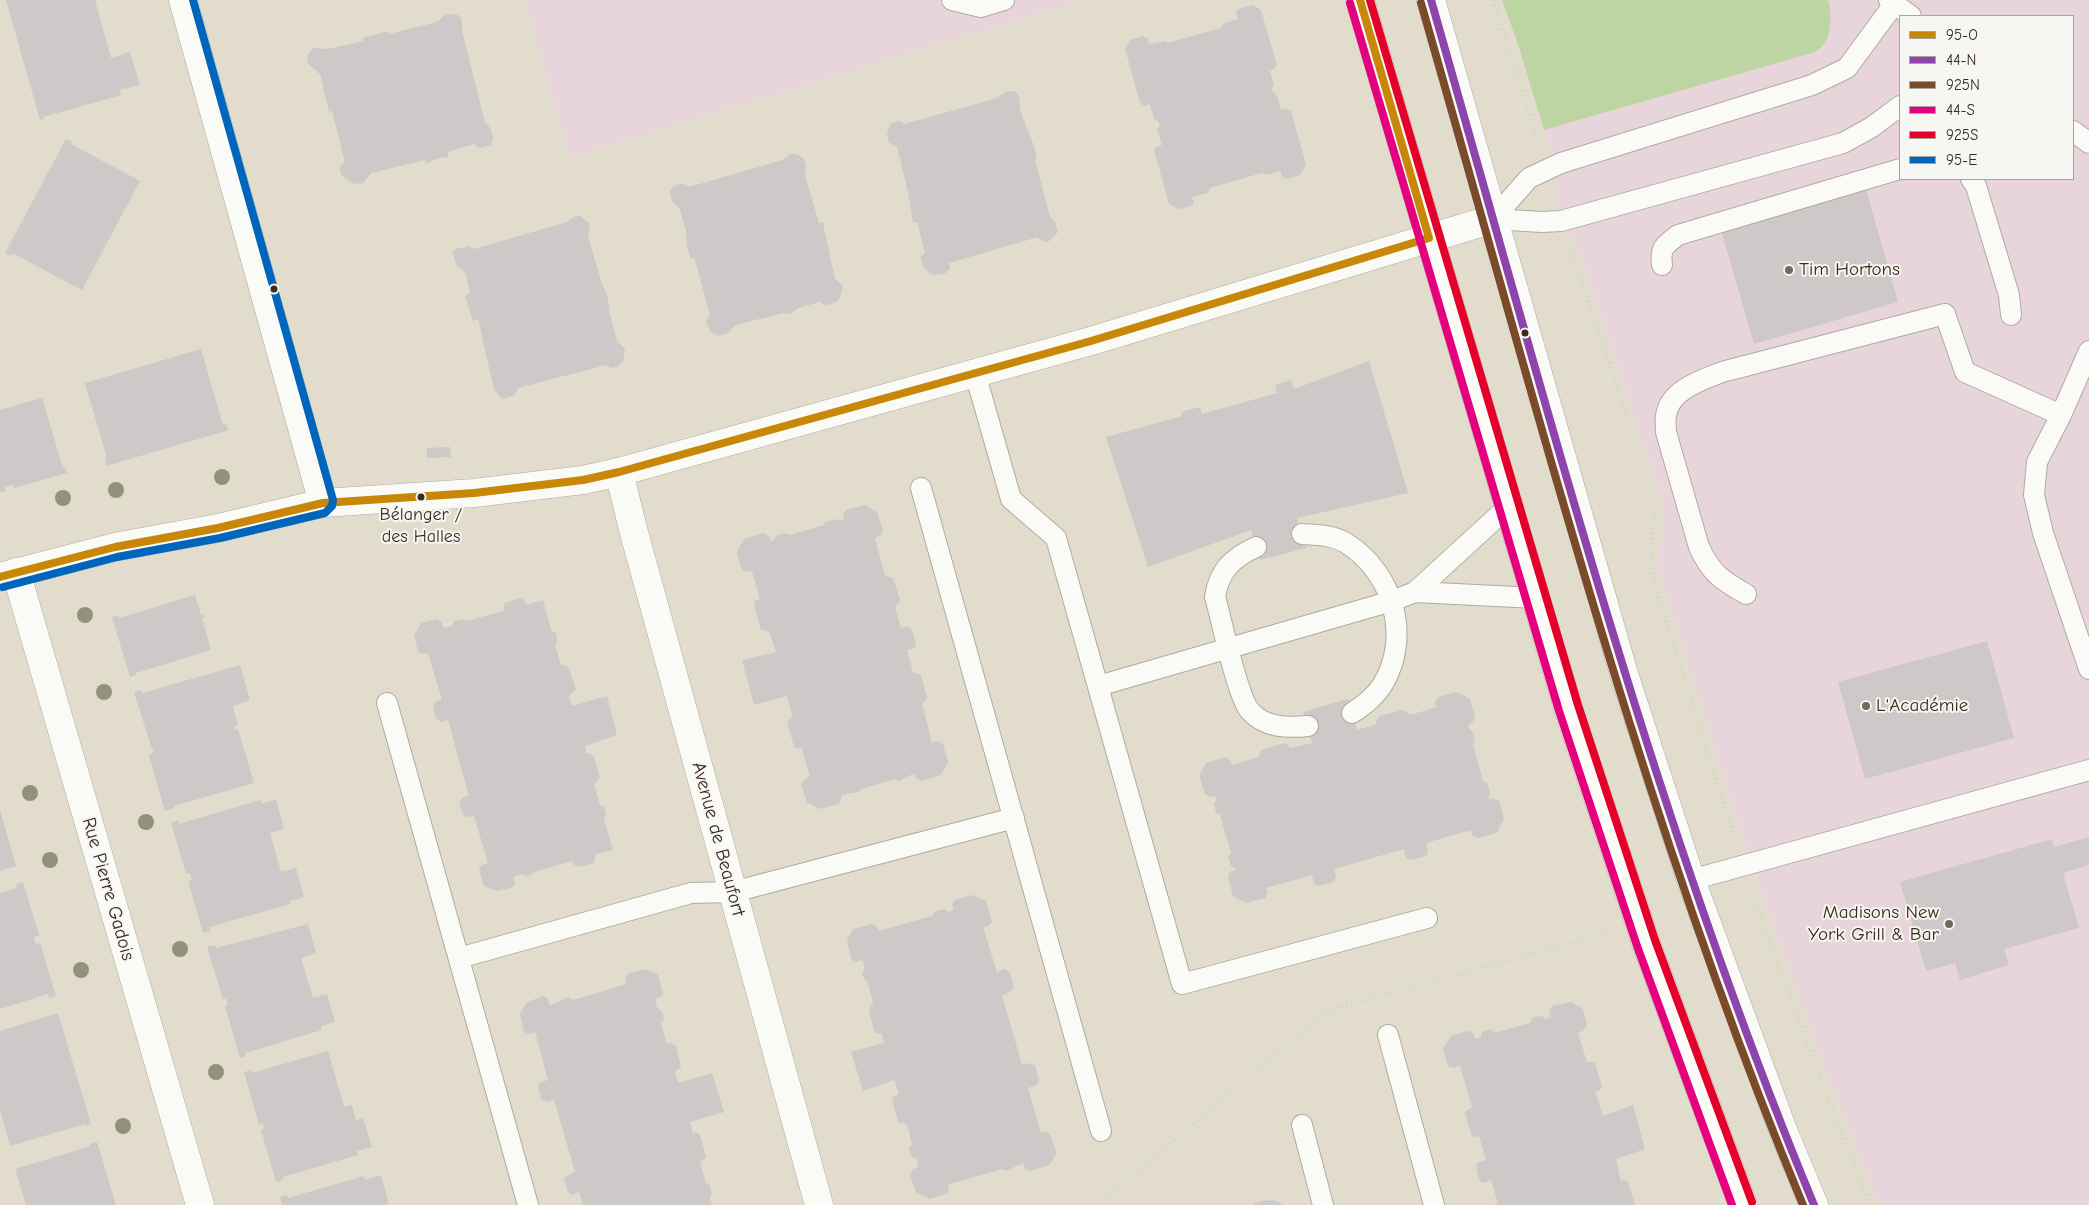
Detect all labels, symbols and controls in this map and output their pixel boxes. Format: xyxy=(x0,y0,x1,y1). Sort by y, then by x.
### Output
legend xyxy=(1899,15,2074,180)
text: 95-O xyxy=(1946,26,1978,44)
text: 44-N xyxy=(1946,51,1976,69)
text: 925N xyxy=(1946,76,1980,94)
text: 44-S xyxy=(1946,101,1975,119)
text: 925S xyxy=(1946,126,1978,144)
text: 95-E xyxy=(1946,151,1977,169)
place label: Tim Hortons xyxy=(1799,259,1900,281)
marker: Tim Hortons xyxy=(1783,264,1795,276)
unlabelled marker xyxy=(269,284,279,294)
unlabelled marker xyxy=(1520,328,1530,338)
marker: Bélanger / des Halles xyxy=(416,492,426,502)
place label: Bélanger / des Halles xyxy=(380,504,462,546)
place label: L'Académie xyxy=(1876,695,1968,717)
marker: L'Académie xyxy=(1860,700,1872,712)
street label: Avenue de Beaufort xyxy=(686,759,750,919)
street label: Rue Pierre Gadois xyxy=(77,815,139,963)
place label: Madisons New York Grill & Bar xyxy=(1808,902,1939,946)
marker: Madisons New York Grill & Bar xyxy=(1943,918,1955,930)

